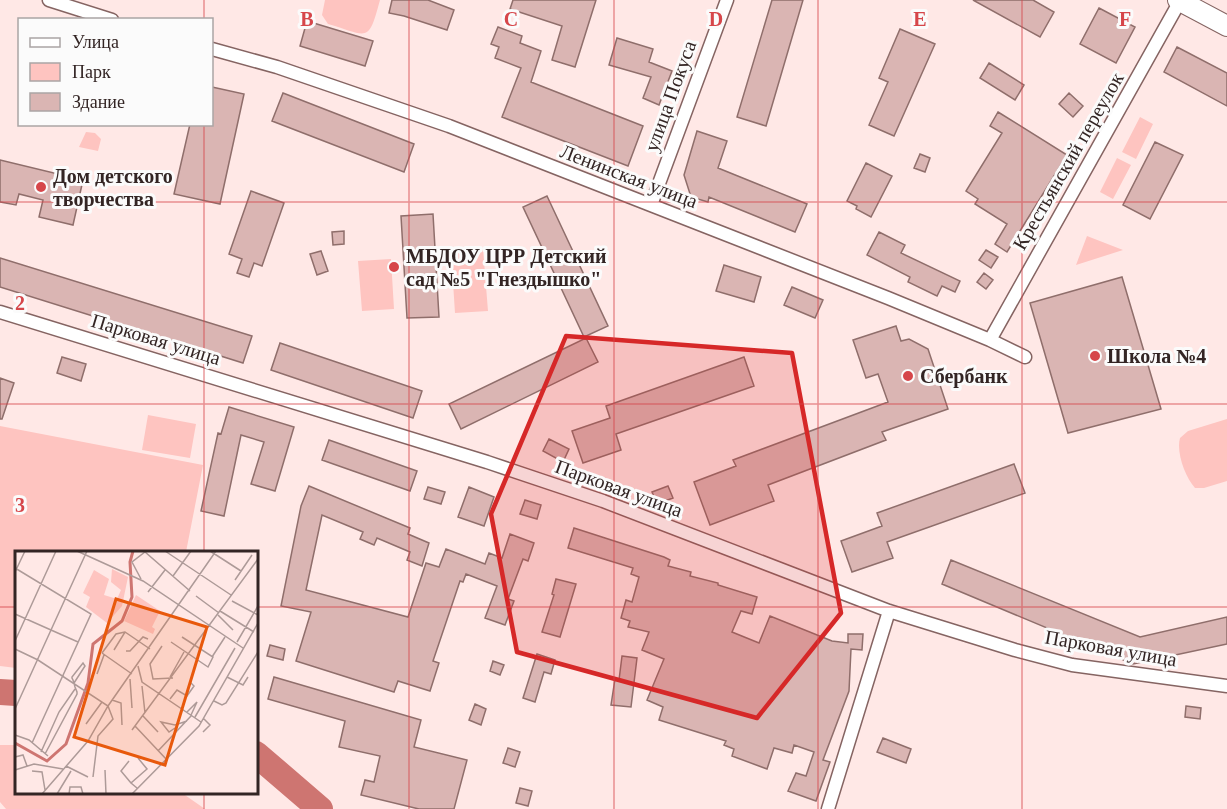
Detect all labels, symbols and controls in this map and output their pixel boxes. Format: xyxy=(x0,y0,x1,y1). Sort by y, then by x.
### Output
text: B xyxy=(300,8,314,30)
text: C xyxy=(504,8,518,30)
text: D xyxy=(709,8,723,30)
text: E xyxy=(913,8,927,30)
text: F xyxy=(1119,8,1131,30)
legend xyxy=(18,18,213,126)
text: Улица xyxy=(72,32,119,52)
street label: улица Покуса xyxy=(640,38,701,155)
text: Парк xyxy=(72,62,111,82)
street label: Крестьянский переулок xyxy=(1008,68,1129,254)
text: Здание xyxy=(72,92,125,112)
street label: Ленинская улица xyxy=(557,140,701,213)
place label: Дом детского творчества xyxy=(53,165,173,211)
marker: Дом детского творчества xyxy=(34,180,48,194)
place label: МБДОУ ЦРР Детский сад №5 "Гнездышко" xyxy=(406,245,607,290)
marker: МБДОУ ЦРР Детский сад №5 "Гнездышко" xyxy=(387,260,401,274)
text: 2 xyxy=(15,292,25,314)
street label: Парковая улица xyxy=(89,309,223,370)
place label: Школа №4 xyxy=(1107,345,1206,367)
marker: Школа №4 xyxy=(1088,349,1102,363)
place label: Сбербанк xyxy=(920,365,1008,388)
marker: Сбербанк xyxy=(901,369,915,383)
street label: Парковая улица xyxy=(552,455,686,522)
text: 3 xyxy=(15,494,25,516)
inset map xyxy=(15,551,258,794)
street label: Парковая улица xyxy=(1043,626,1179,671)

